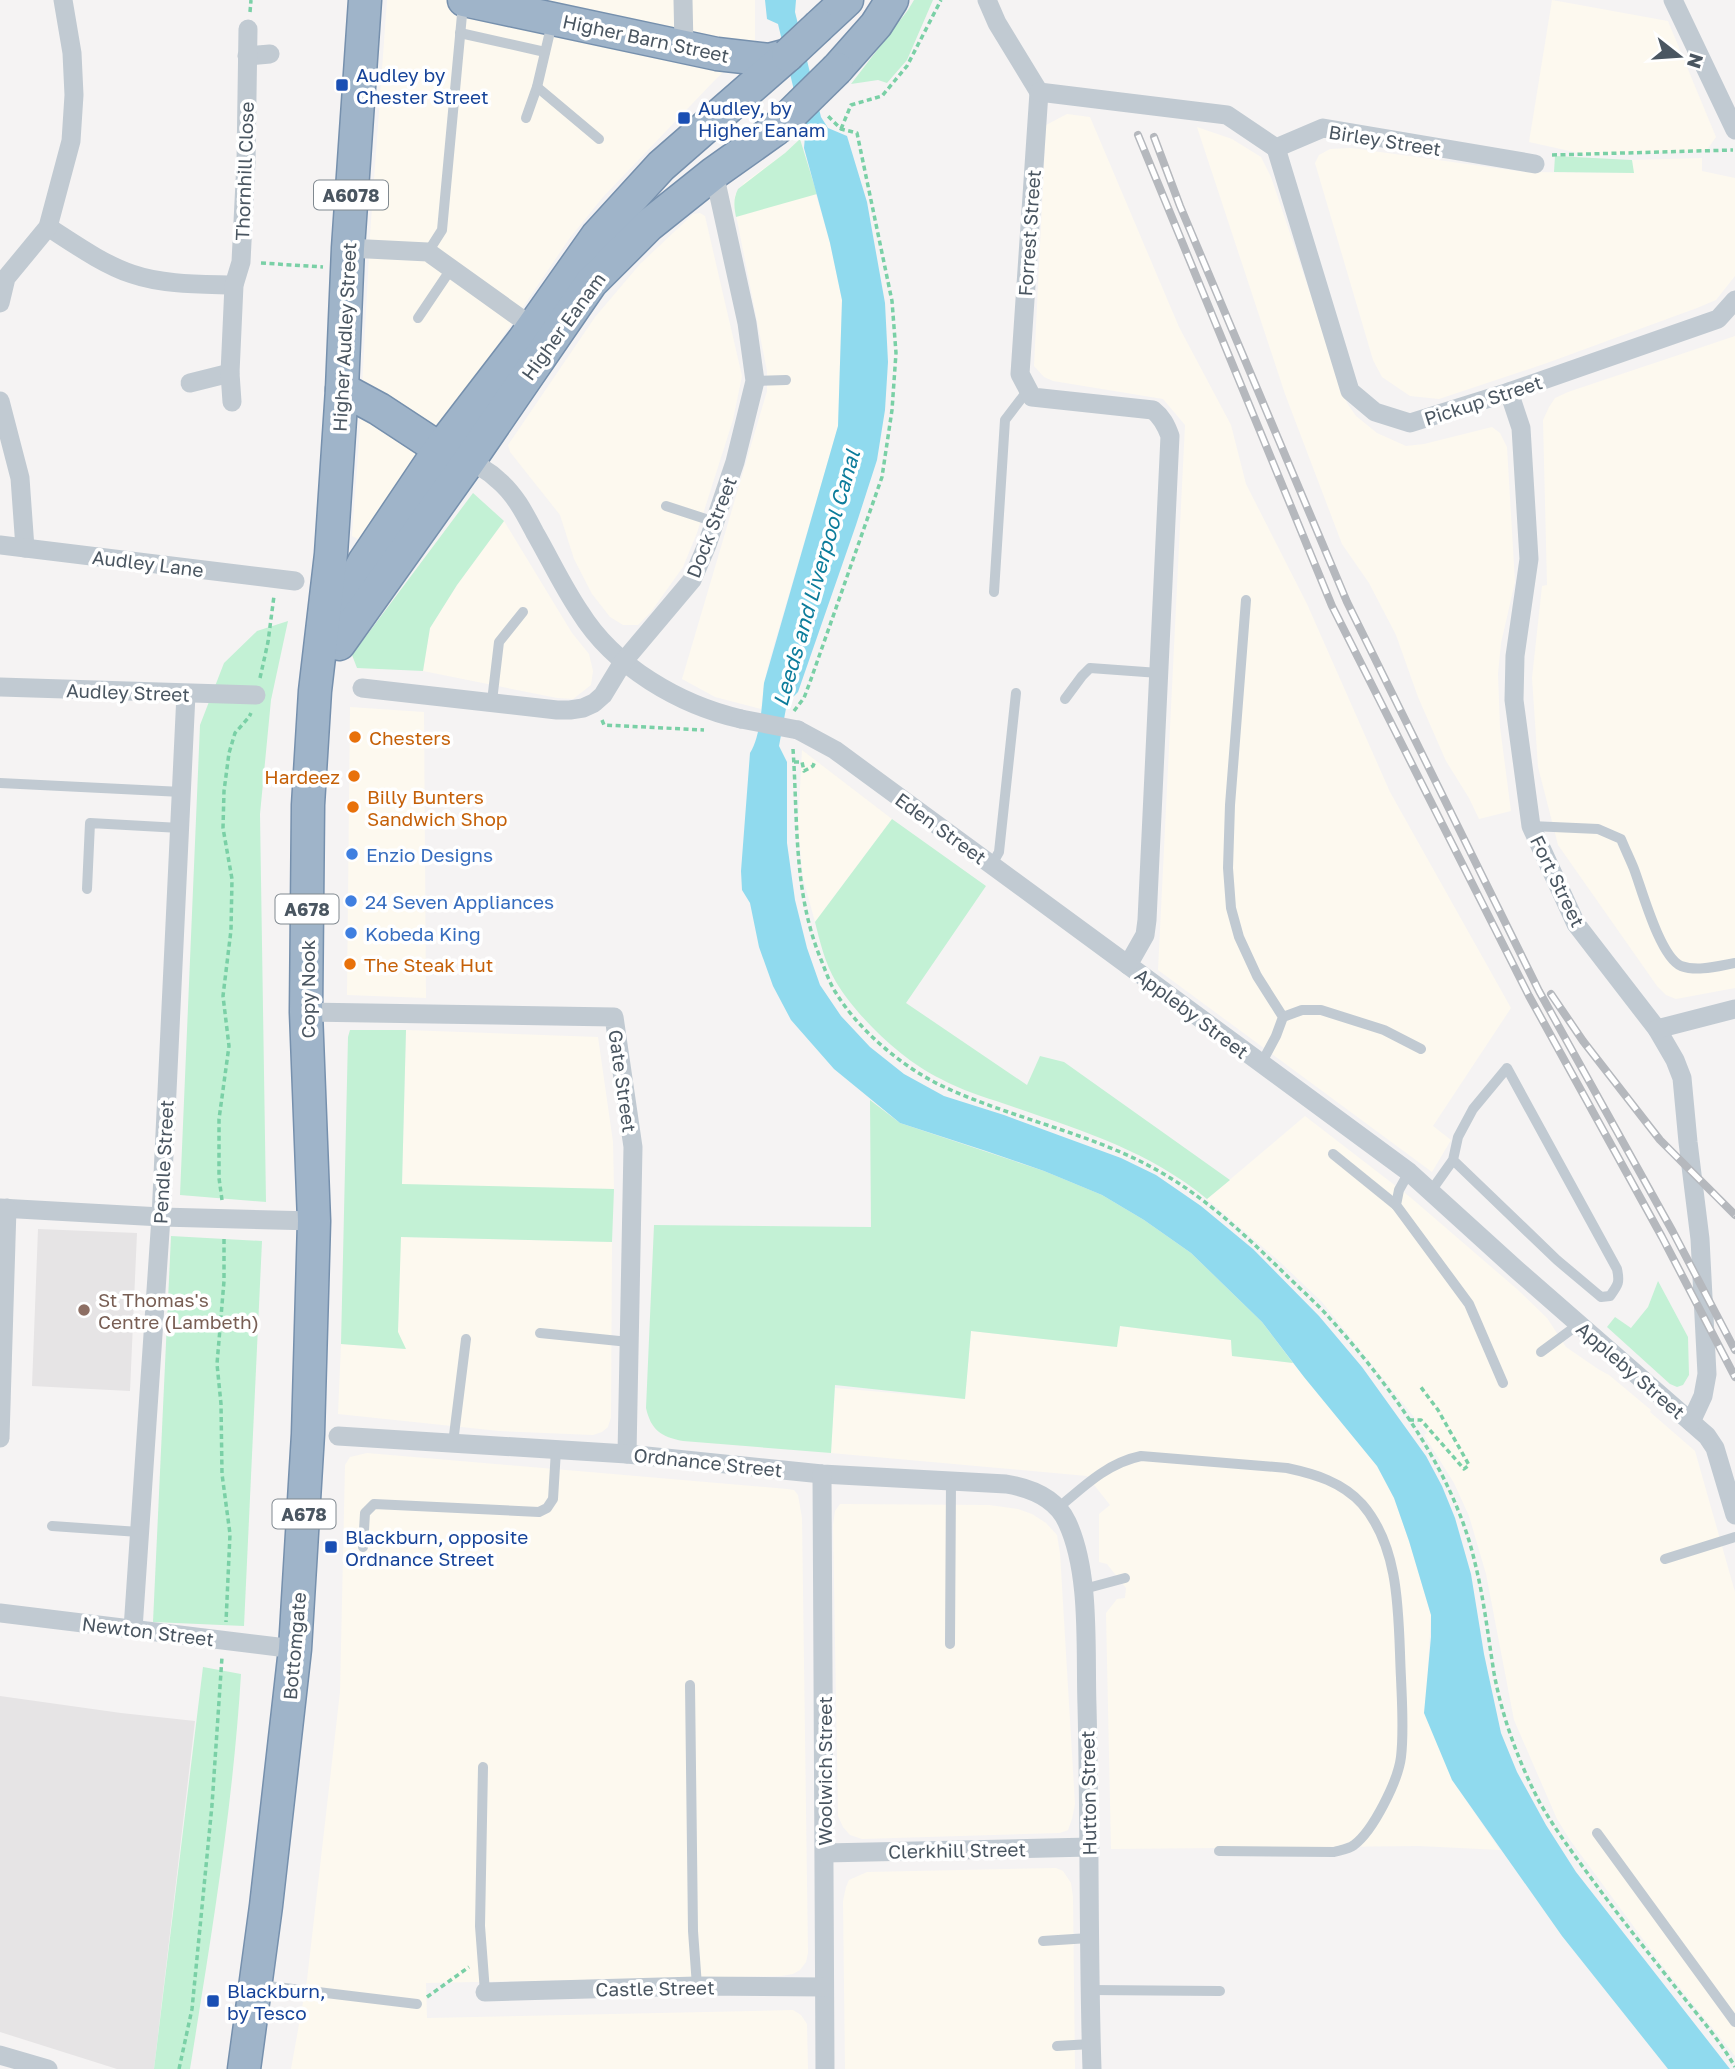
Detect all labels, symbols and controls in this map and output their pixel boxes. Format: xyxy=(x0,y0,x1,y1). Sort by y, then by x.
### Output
street label: Higher Barn Street xyxy=(561,9,731,67)
north arrow xyxy=(1644,21,1714,91)
text: N xyxy=(1683,51,1709,71)
place label: Audley by Chester Street xyxy=(356,63,489,108)
marker: Audley by Chester Street xyxy=(334,77,350,93)
place label: Audley, by Higher Eanam xyxy=(698,96,825,141)
street label: Thornhill Close xyxy=(230,101,258,241)
marker: Audley, by Higher Eanam xyxy=(676,110,692,126)
street label: Birley Street xyxy=(1327,120,1443,160)
street label: Forrest Street xyxy=(1013,169,1045,297)
road number: A6078 xyxy=(314,180,388,210)
street label: Higher Audley Street xyxy=(328,242,360,432)
street label: Higher Eanam xyxy=(516,268,610,384)
street label: Pickup Street xyxy=(1421,370,1545,430)
water label: Leeds and Liverpool Canal xyxy=(767,446,865,709)
street label: Dock Street xyxy=(681,473,741,581)
street label: Audley Lane xyxy=(91,545,205,581)
street label: Audley Street xyxy=(66,678,190,706)
place label: Chesters xyxy=(369,726,451,749)
marker: Chesters xyxy=(347,729,363,745)
place label: Hardeez xyxy=(264,765,340,788)
marker: Hardeez xyxy=(346,768,362,784)
place label: Billy Bunters Sandwich Shop xyxy=(367,785,507,830)
street label: Eden Street xyxy=(891,787,991,869)
marker: Billy Bunters Sandwich Shop xyxy=(345,799,361,815)
street label: Fort Street xyxy=(1526,832,1590,930)
place label: Enzio Designs xyxy=(366,843,493,866)
marker: Enzio Designs xyxy=(344,846,360,862)
place label: 24 Seven Appliances xyxy=(365,890,554,913)
marker: 24 Seven Appliances xyxy=(343,893,359,909)
road number: A678 xyxy=(276,894,338,924)
place label: Kobeda King xyxy=(365,922,481,945)
marker: Kobeda King xyxy=(343,925,359,941)
street label: Copy Nook xyxy=(296,939,319,1039)
place label: The Steak Hut xyxy=(364,953,493,976)
marker: The Steak Hut xyxy=(342,956,358,972)
street label: Appleby Street xyxy=(1131,963,1253,1063)
street label: Gate Street xyxy=(604,1028,642,1134)
street label: Pendle Street xyxy=(148,1099,178,1225)
place label: St Thomas's Centre (Lambeth) xyxy=(98,1288,259,1333)
marker: St Thomas's Centre (Lambeth) xyxy=(76,1302,92,1318)
street label: Appleby Street xyxy=(1572,1317,1690,1423)
street label: Ordnance Street xyxy=(632,1443,784,1481)
road number: A678 xyxy=(272,1499,336,1528)
place label: Blackburn, opposite Ordnance Street xyxy=(345,1525,528,1570)
marker: Blackburn, opposite Ordnance Street xyxy=(323,1539,339,1555)
street label: Bottomgate xyxy=(278,1591,310,1701)
street label: Newton Street xyxy=(81,1611,215,1651)
street label: Woolwich Street xyxy=(813,1696,836,1846)
street label: Hutton Street xyxy=(1075,1730,1101,1856)
street label: Clerkhill Street xyxy=(888,1837,1026,1863)
street label: Castle Street xyxy=(595,1975,715,2001)
place label: Blackburn, by Tesco xyxy=(227,1979,326,2024)
marker: Blackburn, by Tesco xyxy=(205,1993,221,2009)

